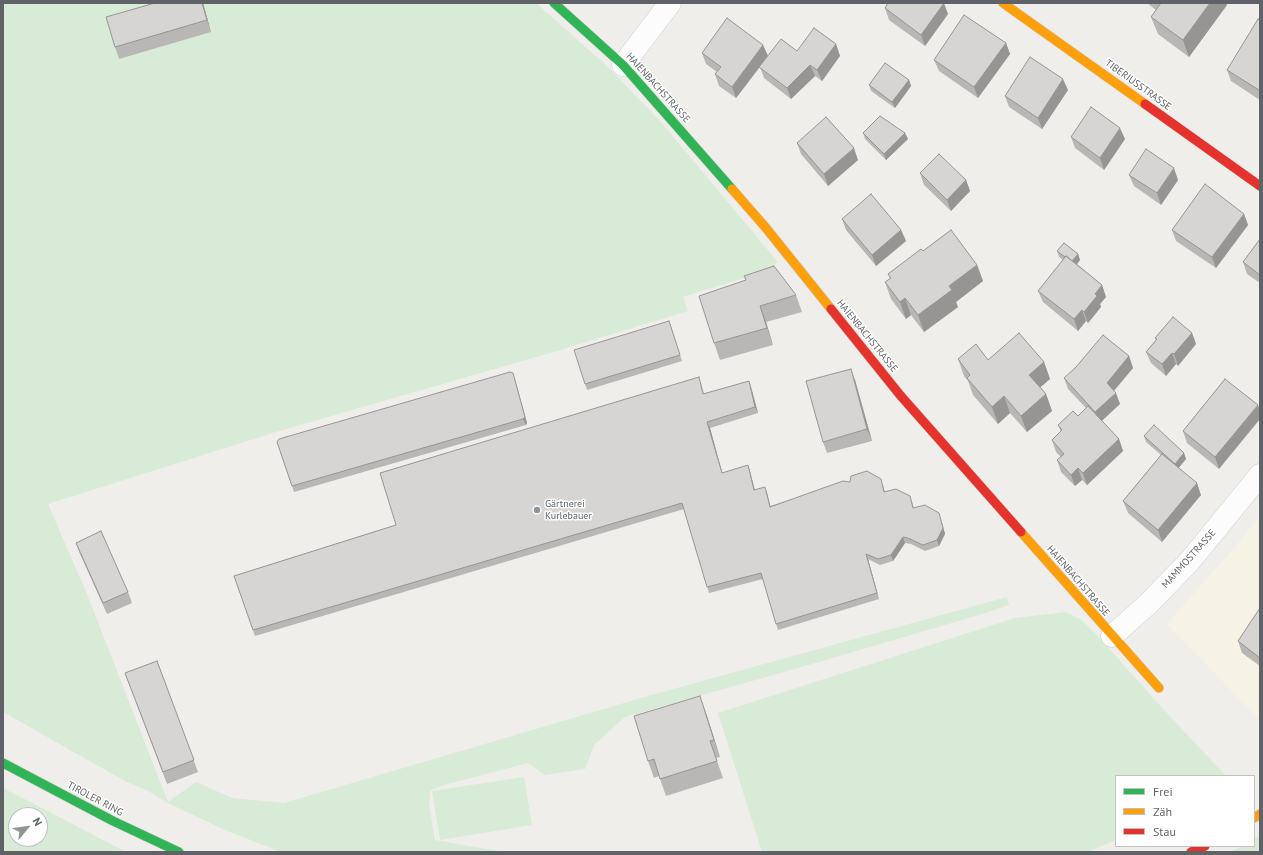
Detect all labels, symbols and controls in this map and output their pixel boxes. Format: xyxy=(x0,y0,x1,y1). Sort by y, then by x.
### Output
street label: HAIENBACHSTRASSE xyxy=(623,51,693,125)
street label: TIBERIUSSTRASSE xyxy=(1103,57,1173,113)
street label: HAIENBACHSTRASSE xyxy=(834,297,900,375)
place label: Gärtnerei Kurlebauer xyxy=(545,498,592,522)
marker: Gärtnerei Kurlebauer xyxy=(532,505,542,515)
street label: MAMMOSTRASSE xyxy=(1160,527,1218,591)
street label: HAIENBACHSTRASSE xyxy=(1044,543,1112,619)
legend xyxy=(1115,775,1255,847)
street label: TIROLER RING xyxy=(65,779,125,819)
text: Frei xyxy=(1153,784,1173,799)
text: Zäh xyxy=(1153,804,1172,819)
north arrow xyxy=(8,807,48,847)
text: N xyxy=(30,815,45,828)
text: Stau xyxy=(1153,824,1176,839)

